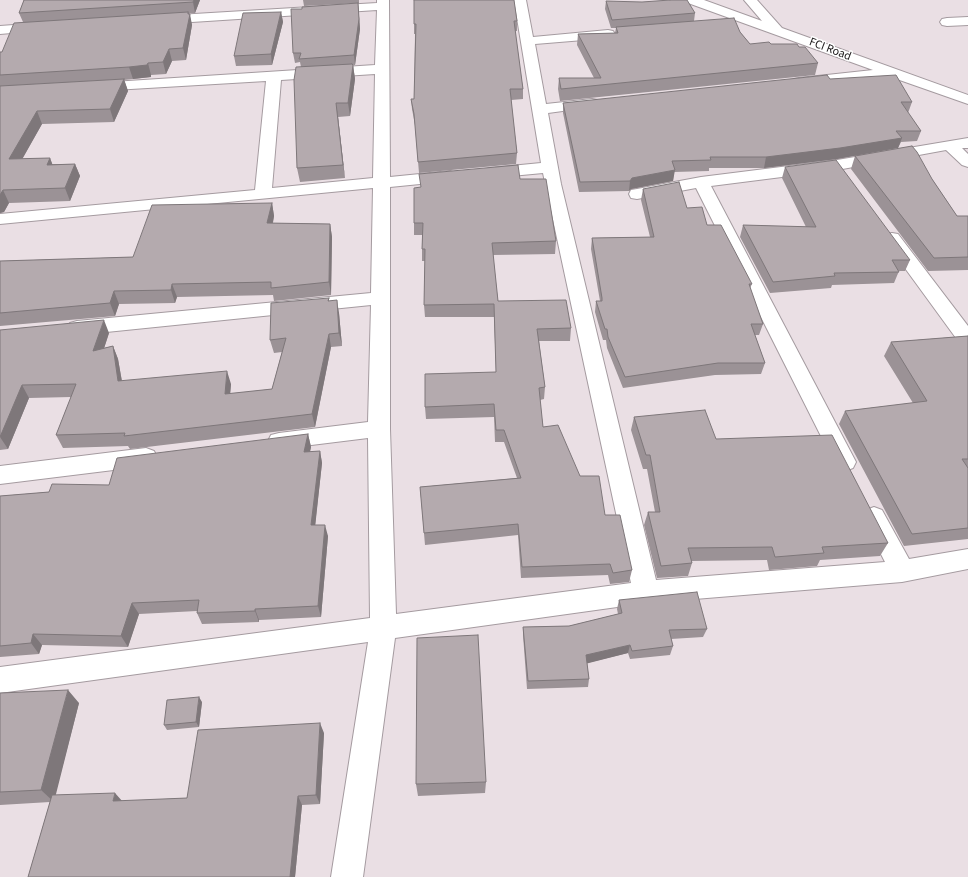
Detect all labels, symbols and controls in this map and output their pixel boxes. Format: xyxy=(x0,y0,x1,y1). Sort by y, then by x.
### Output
street label: FCI Road xyxy=(807,35,853,65)

